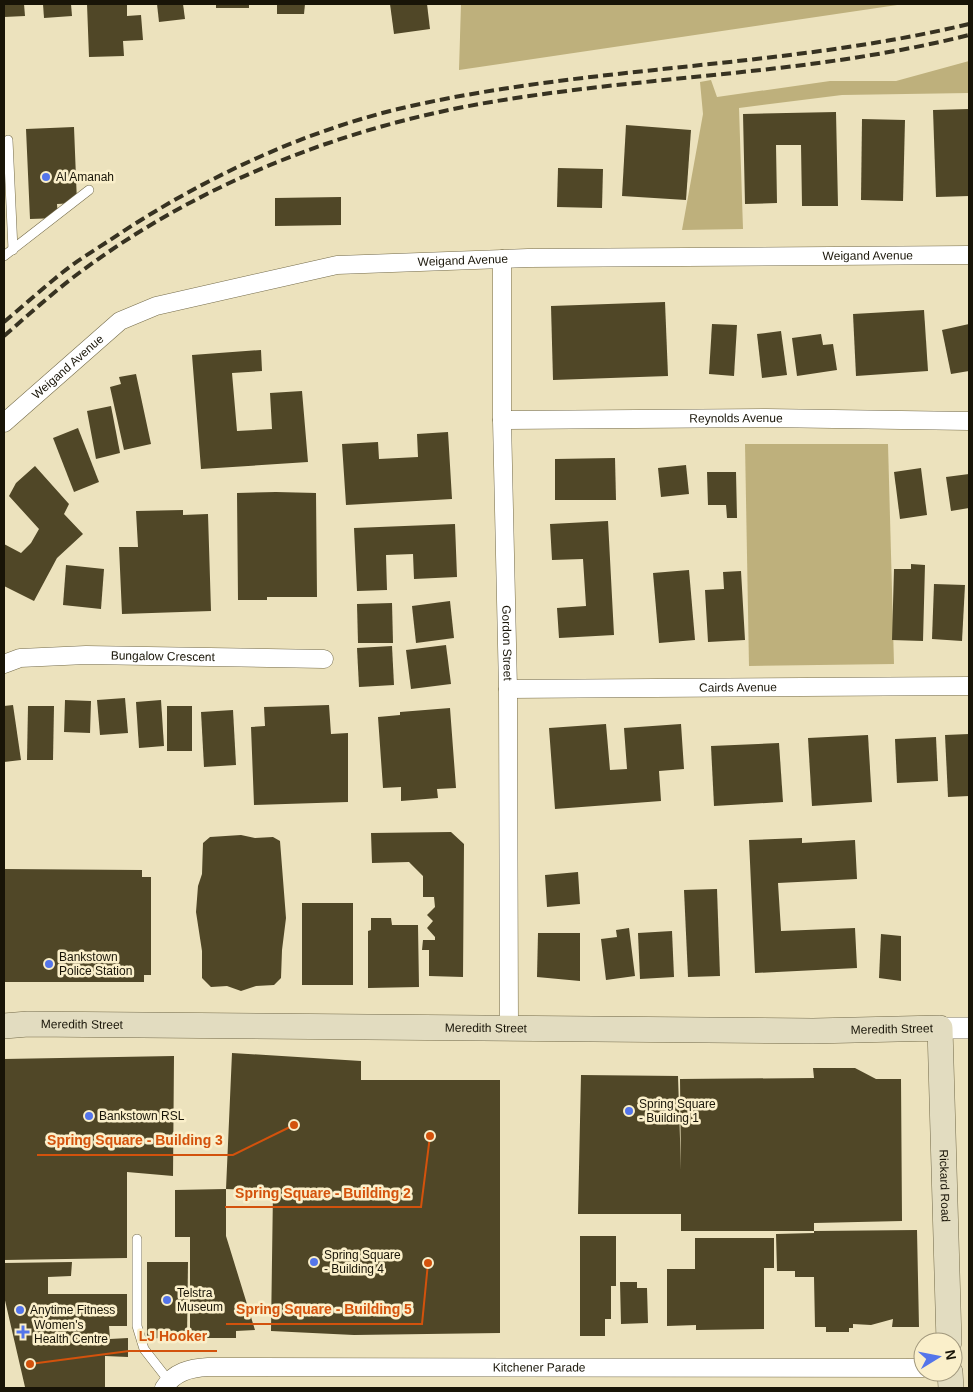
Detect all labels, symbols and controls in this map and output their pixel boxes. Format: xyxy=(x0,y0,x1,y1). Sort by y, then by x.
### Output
place label: Al Amanah xyxy=(56,170,114,184)
marker: Al Amanah xyxy=(40,171,52,183)
street label: Weigand Avenue xyxy=(823,248,913,263)
street label: Weigand Avenue xyxy=(417,252,509,269)
street label: Weigand Avenue xyxy=(29,332,107,402)
street label: Reynolds Avenue xyxy=(689,411,783,426)
street label: Gordon Street xyxy=(499,605,515,682)
street label: Bungalow Crescent xyxy=(111,648,216,664)
street label: Cairds Avenue xyxy=(699,680,777,695)
place label: Bankstown Police Station xyxy=(59,950,132,978)
marker: Bankstown Police Station xyxy=(43,958,55,970)
street label: Meredith Street xyxy=(41,1017,124,1032)
street label: Meredith Street xyxy=(445,1021,528,1035)
street label: Meredith Street xyxy=(851,1021,934,1037)
place label: Spring Square - Building 1 xyxy=(639,1097,716,1125)
marker: Spring Square - Building 1 xyxy=(623,1105,635,1117)
place label: Bankstown RSL xyxy=(99,1109,185,1123)
marker: Bankstown RSL xyxy=(83,1110,95,1122)
callout: Spring Square - Building 3 xyxy=(37,1126,233,1155)
text: Spring Square - Building 3 xyxy=(47,1132,223,1148)
street label: Rickard Road xyxy=(936,1149,953,1222)
callout: Spring Square - Building 2 xyxy=(225,1178,421,1207)
text: Spring Square - Building 2 xyxy=(235,1185,411,1201)
place label: Spring Square - Building 4 xyxy=(324,1248,401,1276)
marker: Spring Square - Building 4 xyxy=(308,1256,320,1268)
place label: Telstra Museum xyxy=(177,1286,223,1314)
marker: Telstra Museum xyxy=(161,1294,173,1306)
callout: Spring Square - Building 5 xyxy=(226,1295,422,1324)
text: Spring Square - Building 5 xyxy=(236,1301,412,1317)
place label: Anytime Fitness xyxy=(30,1303,115,1317)
marker: Anytime Fitness xyxy=(14,1304,26,1316)
place label: Women's Health Centre xyxy=(34,1318,108,1346)
callout: LJ Hooker xyxy=(129,1322,217,1351)
marker: Women's Health Centre xyxy=(16,1325,30,1339)
text: LJ Hooker xyxy=(139,1328,208,1344)
north arrow xyxy=(913,1332,963,1382)
text: N xyxy=(942,1348,960,1361)
street label: Kitchener Parade xyxy=(493,1360,586,1375)

